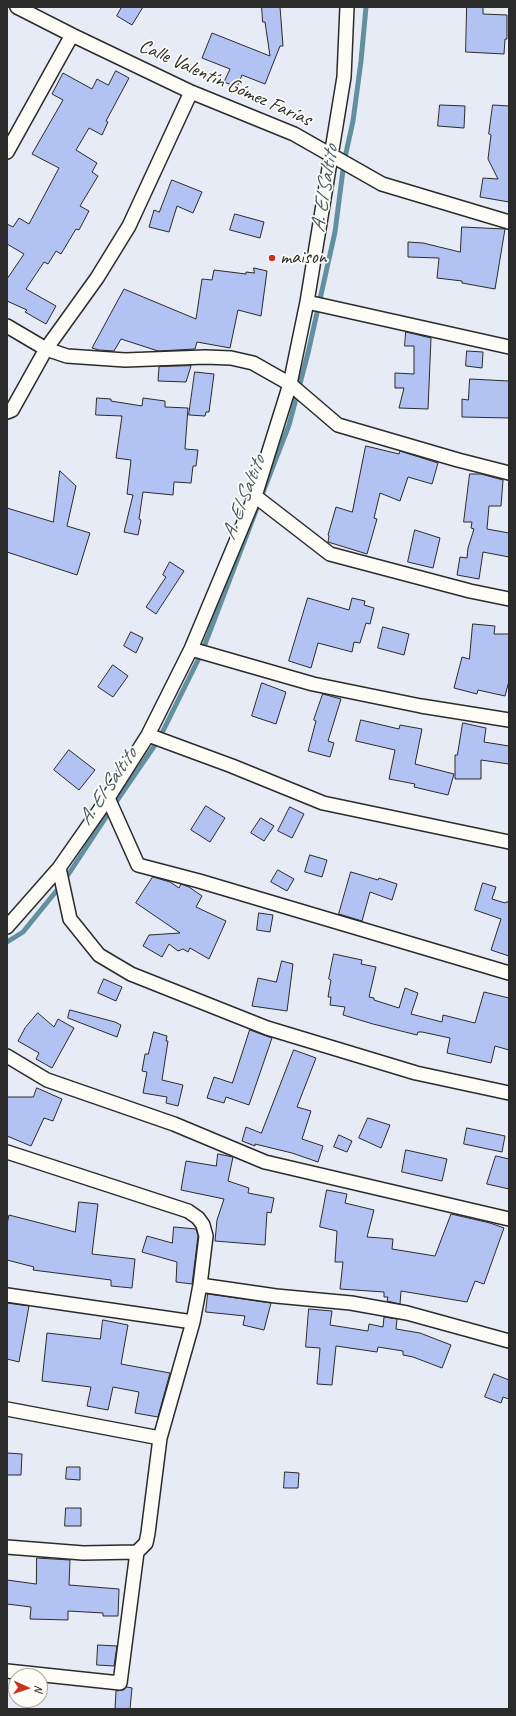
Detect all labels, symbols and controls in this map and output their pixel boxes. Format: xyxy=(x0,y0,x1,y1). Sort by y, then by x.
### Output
street label: Calle Valentín Gómez Farías xyxy=(135,34,315,132)
water label: A. El Saltito xyxy=(306,144,344,234)
place label: maison xyxy=(280,246,327,270)
marker: maison xyxy=(267,253,277,263)
water label: A. El Saltito xyxy=(217,453,271,543)
water label: A. El Saltito xyxy=(73,744,143,830)
north arrow xyxy=(8,1668,48,1708)
text: N xyxy=(32,1685,46,1692)

